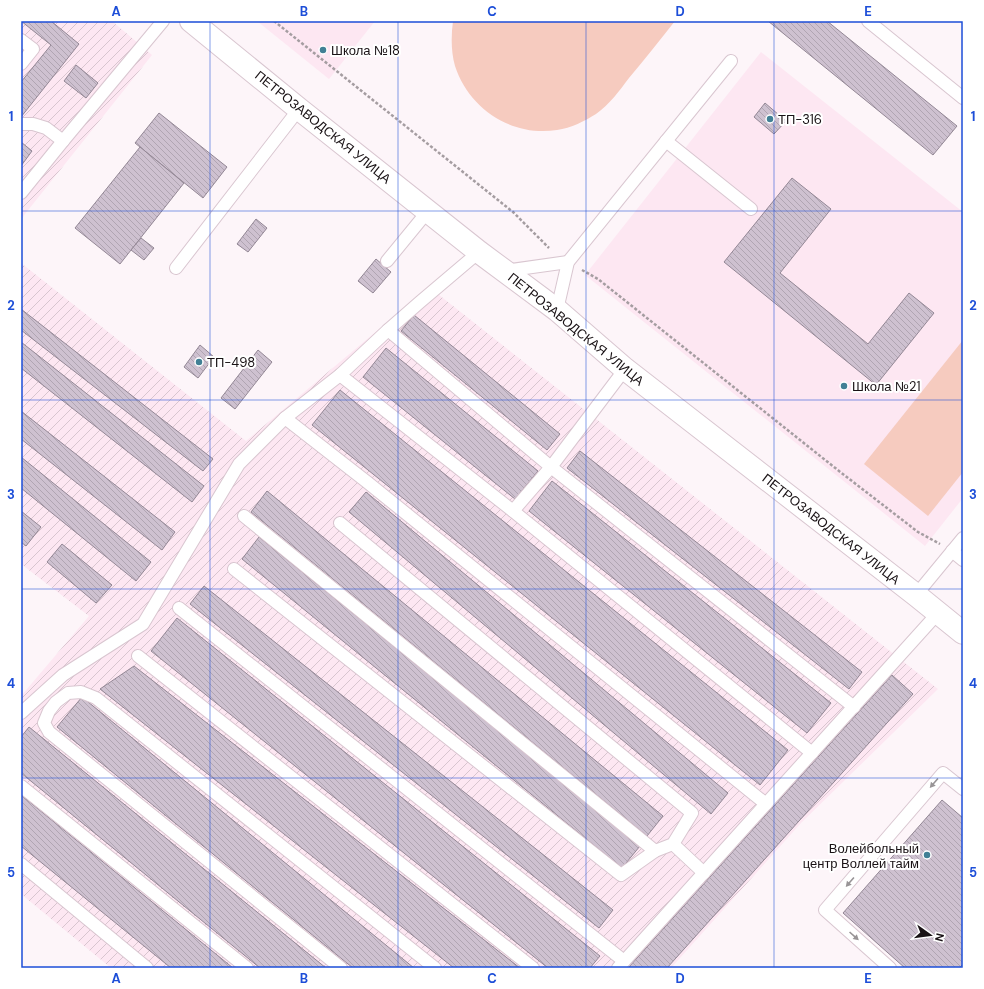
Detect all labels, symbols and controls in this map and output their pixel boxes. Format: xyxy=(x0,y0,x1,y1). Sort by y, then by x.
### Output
text: A xyxy=(111,3,121,20)
text: B xyxy=(300,3,308,20)
text: C xyxy=(487,3,497,20)
text: D xyxy=(675,3,685,20)
text: E xyxy=(864,3,872,20)
place label: Школа №18 xyxy=(331,42,400,59)
marker: Школа №18 xyxy=(318,45,328,55)
street label: ПЕТРОЗАВОДСКАЯ УЛИЦА xyxy=(251,67,395,187)
text: 1 xyxy=(9,108,13,125)
text: 1 xyxy=(971,108,975,125)
place label: ТП-316 xyxy=(778,111,822,128)
marker: ТП-316 xyxy=(765,114,775,124)
street label: ПЕТРОЗАВОДСКАЯ УЛИЦА xyxy=(504,269,648,389)
text: 2 xyxy=(7,297,15,314)
text: 2 xyxy=(969,297,977,314)
place label: ТП-498 xyxy=(207,354,255,371)
marker: ТП-498 xyxy=(194,357,204,367)
place label: Школа №21 xyxy=(852,378,920,395)
marker: Школа №21 xyxy=(839,381,849,391)
street label: ПЕТРОЗАВОДСКАЯ УЛИЦА xyxy=(759,470,904,588)
text: 3 xyxy=(7,486,15,503)
text: 3 xyxy=(969,486,977,503)
text: 4 xyxy=(7,675,15,692)
text: 4 xyxy=(969,675,977,692)
one-way arrow xyxy=(930,778,939,789)
place label: Волейбольный центр Воллей тайм xyxy=(803,840,919,872)
marker: Волейбольный центр Воллей тайм xyxy=(922,850,932,860)
text: 5 xyxy=(7,864,15,881)
text: 5 xyxy=(969,864,977,881)
one-way arrow xyxy=(845,877,854,887)
north arrow xyxy=(910,915,950,955)
one-way arrow xyxy=(849,932,860,941)
text: N xyxy=(932,932,947,943)
text: A xyxy=(111,970,121,987)
text: B xyxy=(300,970,308,987)
text: C xyxy=(487,970,497,987)
text: D xyxy=(675,970,685,987)
text: E xyxy=(864,970,872,987)

